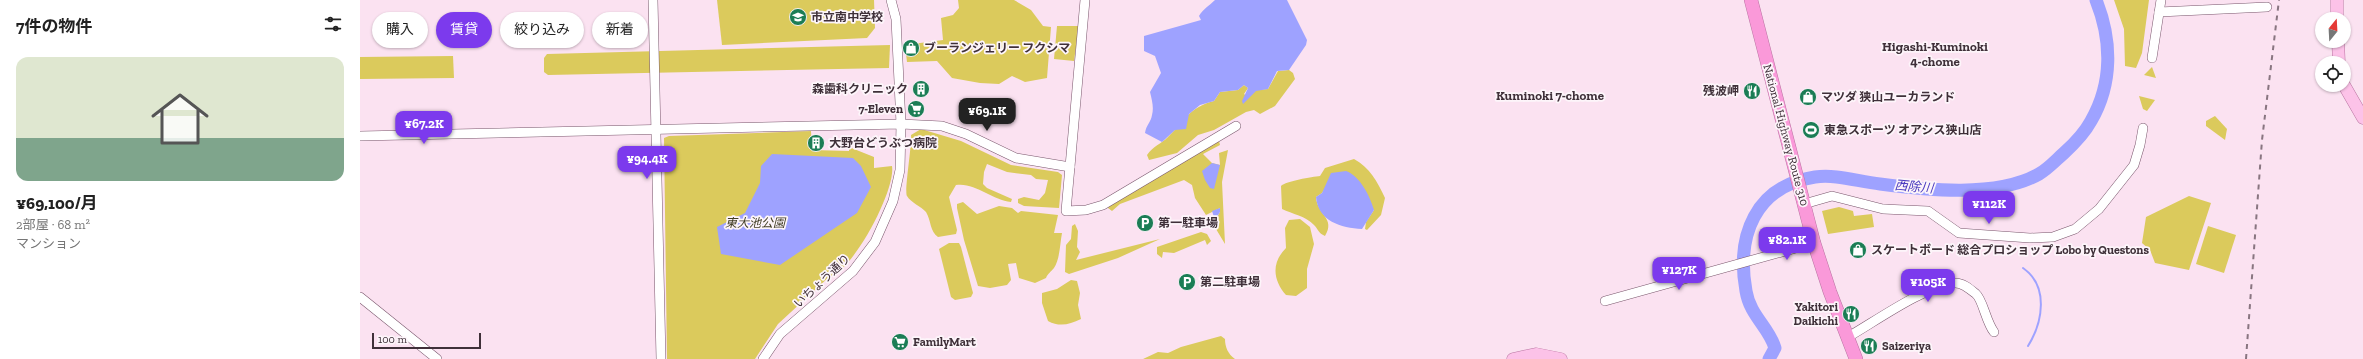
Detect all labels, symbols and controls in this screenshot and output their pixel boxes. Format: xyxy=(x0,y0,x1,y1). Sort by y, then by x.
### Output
school or university icon: 市立南中学校 xyxy=(788,7,808,27)
place label: 市立南中学校 xyxy=(811,10,883,24)
chip: 購入 xyxy=(372,12,428,48)
chip: 賃貸 xyxy=(436,12,492,48)
chip: 絞り込み xyxy=(500,12,584,48)
chip: 新着 xyxy=(592,12,648,48)
north arrow xyxy=(2315,12,2351,48)
map controls xyxy=(2315,12,2351,92)
icon: filters xyxy=(322,13,344,35)
text: 7件の物件 xyxy=(16,16,92,36)
shop icon: ブーランジェリー フクシマ xyxy=(901,38,921,58)
district label: Higashi-Kuminoki 4-chome xyxy=(1882,39,1988,69)
place label: ブーランジェリー フクシマ xyxy=(924,41,1070,55)
button: locate xyxy=(2315,56,2351,92)
street label: National Highway Route 310 xyxy=(1760,63,1812,207)
building icon: 森歯科クリニック xyxy=(911,79,931,99)
restaurant icon: 残波岬 xyxy=(1742,81,1762,101)
place label: 森歯科クリニック xyxy=(812,82,908,96)
icon: home xyxy=(144,83,216,155)
place label: 残波岬 xyxy=(1703,84,1739,98)
shop icon: マツダ 狭山ユーカランド xyxy=(1798,87,1818,107)
district label: Kuminoki 7-chome xyxy=(1496,88,1605,103)
place label: マツダ 狭山ユーカランド xyxy=(1821,90,1955,104)
pin: ¥69.1K xyxy=(954,98,1020,132)
supermarket icon: 7-Eleven xyxy=(906,99,926,119)
place label: 7-Eleven xyxy=(858,102,903,116)
text: ¥69.1K xyxy=(968,103,1006,118)
pin: ¥67.2K xyxy=(391,111,457,145)
text: ¥67.2K xyxy=(404,116,444,131)
sports icon: 東急スポーツ オアシス狭山店 xyxy=(1801,120,1821,140)
place label: 東急スポーツ オアシス狭山店 xyxy=(1824,123,1982,137)
building icon: 大野台どうぶつ病院 xyxy=(806,133,826,153)
place label: 大野台どうぶつ病院 xyxy=(829,136,937,150)
pin: ¥94.4K xyxy=(614,146,680,180)
text: ¥94.4K xyxy=(626,151,668,166)
water label: 西除川 xyxy=(1894,177,1936,196)
pin: ¥112K xyxy=(1961,191,2017,225)
text: ¥69,100/月 xyxy=(16,193,98,213)
text: ¥112K xyxy=(1972,196,2006,211)
parking icon: 第一駐車場 xyxy=(1135,213,1155,233)
park label: 東大池公園 xyxy=(725,216,787,230)
place label: 第一駐車場 xyxy=(1158,216,1218,230)
text: 2部屋 · 68 m² xyxy=(16,217,90,232)
pin: ¥82.1K xyxy=(1754,227,1820,261)
text: ¥82.1K xyxy=(1768,232,1806,247)
text: マンション xyxy=(16,236,81,251)
shop icon: スケートボード 総合プロショップ Lobo by Questons xyxy=(1848,240,1868,260)
place label: スケートボード 総合プロショップ Lobo by Questons xyxy=(1871,243,2149,257)
street label: いちょう通り xyxy=(791,251,853,311)
pin: ¥127K xyxy=(1651,257,1707,291)
text: ¥127K xyxy=(1661,262,1697,277)
pin: ¥105K xyxy=(1900,269,1956,303)
parking icon: 第二駐車場 xyxy=(1177,272,1197,292)
text: ¥105K xyxy=(1910,274,1946,289)
place label: 第二駐車場 xyxy=(1200,275,1260,289)
place label: Yakitori Daikichi xyxy=(1794,300,1838,328)
restaurant icon: Yakitori Daikichi xyxy=(1841,304,1861,324)
scale bar xyxy=(372,331,481,350)
supermarket icon: FamilyMart xyxy=(890,332,910,352)
text: 100 m xyxy=(378,333,407,346)
place label: FamilyMart xyxy=(913,335,976,349)
restaurant icon: Saizeriya xyxy=(1859,336,1879,356)
place label: Saizeriya xyxy=(1882,339,1931,353)

